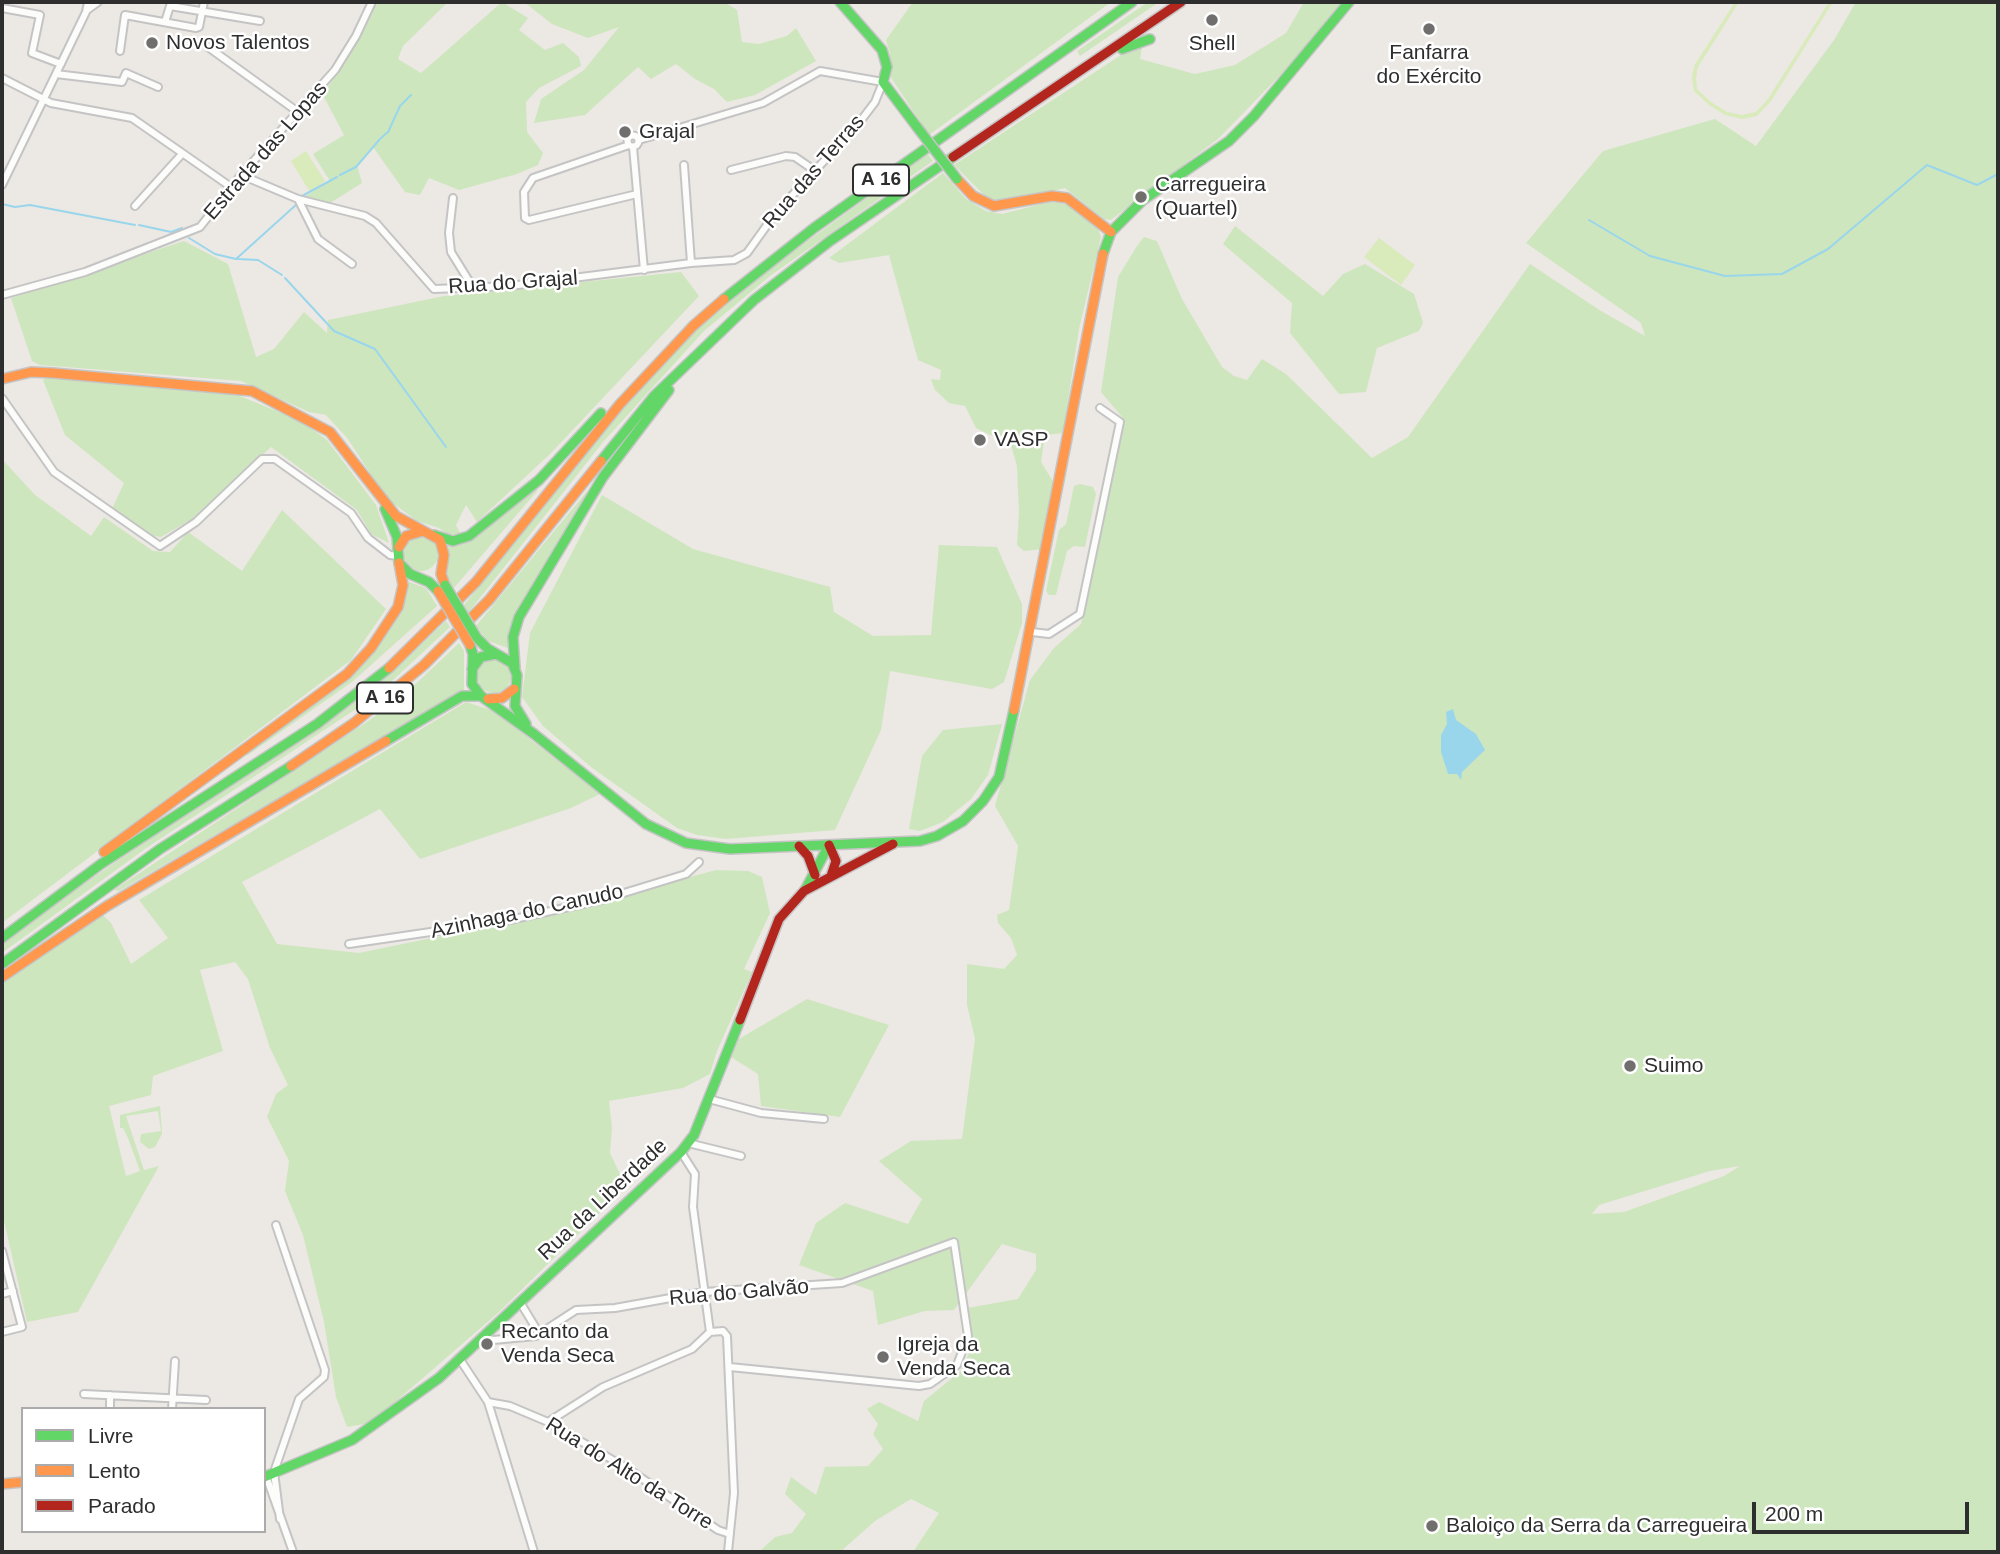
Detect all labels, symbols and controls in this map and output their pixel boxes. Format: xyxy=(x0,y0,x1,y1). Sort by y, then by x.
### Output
marker: Shell xyxy=(1204,12,1220,28)
marker: Fanfarra do Exército xyxy=(1421,21,1437,37)
place label: Novos Talentos xyxy=(166,30,310,56)
place label: Shell xyxy=(1189,31,1235,57)
marker: Novos Talentos xyxy=(144,35,160,51)
place label: Fanfarra do Exército xyxy=(1376,40,1482,90)
street label: Estrada das Lopas xyxy=(199,77,333,225)
street label: Rua das Terras xyxy=(758,110,870,234)
place label: Grajal xyxy=(639,119,695,145)
marker: Grajal xyxy=(617,124,633,140)
road number: A 16 xyxy=(853,164,909,196)
place label: Carregueira (Quartel) xyxy=(1155,172,1266,222)
marker: Carregueira (Quartel) xyxy=(1133,189,1149,205)
street label: Rua do Grajal xyxy=(447,266,579,300)
place label: VASP xyxy=(994,427,1048,453)
marker: VASP xyxy=(972,432,988,448)
road number: A 16 xyxy=(357,682,413,713)
street label: Azinhaga do Canudo xyxy=(428,879,626,945)
place label: Suimo xyxy=(1644,1053,1704,1079)
marker: Suimo xyxy=(1622,1058,1638,1074)
street label: Rua da Liberdade xyxy=(533,1134,673,1266)
street label: Rua do Galvão xyxy=(668,1274,810,1312)
place label: Recanto da Venda Seca xyxy=(501,1319,614,1369)
place label: Igreja da Venda Seca xyxy=(897,1332,1010,1382)
marker: Recanto da Venda Seca xyxy=(479,1336,495,1352)
marker: Igreja da Venda Seca xyxy=(875,1349,891,1365)
legend xyxy=(21,1407,266,1533)
street label: Rua do Alto da Torre xyxy=(541,1412,717,1536)
text: Livre xyxy=(88,1424,134,1447)
text: Lento xyxy=(88,1459,141,1482)
scale bar xyxy=(1755,1488,1972,1532)
text: Parado xyxy=(88,1494,156,1517)
text: 200 m xyxy=(1765,1502,1823,1525)
place label: Baloiço da Serra da Carregueira xyxy=(1446,1513,1747,1539)
marker: Baloiço da Serra da Carregueira xyxy=(1424,1518,1440,1534)

